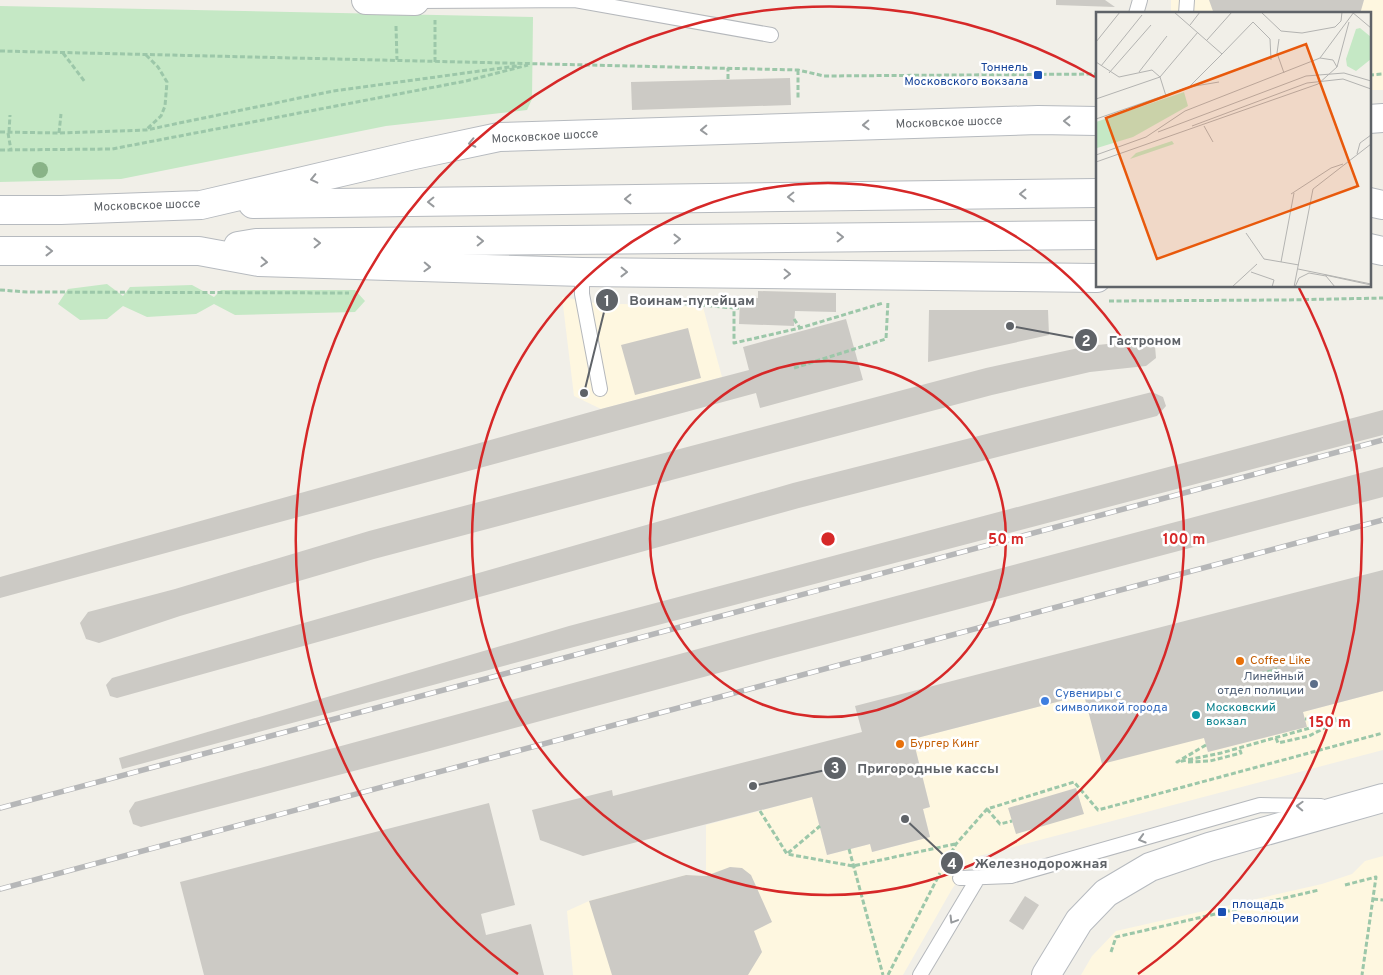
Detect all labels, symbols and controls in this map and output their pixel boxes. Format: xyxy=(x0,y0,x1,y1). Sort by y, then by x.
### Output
inset map xyxy=(1096,12,1370,288)
place label: Тоннель Московского вокзала xyxy=(904,60,1028,90)
marker: Тоннель Московского вокзала xyxy=(1032,69,1044,81)
street label: Московское шоссе xyxy=(895,113,1003,133)
one-way arrow xyxy=(1063,115,1071,126)
one-way arrow xyxy=(862,120,870,131)
one-way arrow xyxy=(700,125,708,135)
street label: Московское шоссе xyxy=(491,126,599,148)
one-way arrow xyxy=(468,137,477,148)
one-way arrow xyxy=(309,173,318,184)
one-way arrow xyxy=(1019,189,1027,199)
one-way arrow xyxy=(787,192,794,202)
one-way arrow xyxy=(624,194,632,204)
street label: Московское шоссе xyxy=(93,196,201,216)
one-way arrow xyxy=(427,197,434,207)
one-way arrow xyxy=(836,232,844,242)
one-way arrow xyxy=(674,234,681,244)
one-way arrow xyxy=(476,236,484,246)
one-way arrow xyxy=(313,237,321,248)
one-way arrow xyxy=(45,246,53,256)
one-way arrow xyxy=(261,256,269,267)
one-way arrow xyxy=(423,262,431,272)
one-way arrow xyxy=(620,267,628,278)
one-way arrow xyxy=(783,269,791,279)
callout: Воинам-путейцам xyxy=(595,286,765,315)
text: 1 xyxy=(604,293,610,312)
text: Воинам-путейцам xyxy=(629,293,755,310)
callout: Гастроном xyxy=(1074,326,1191,355)
text: 2 xyxy=(1081,333,1091,352)
text: Гастроном xyxy=(1109,333,1181,350)
centre of rings xyxy=(819,530,837,548)
text: 50 m xyxy=(988,531,1024,550)
text: 100 m xyxy=(1163,531,1205,550)
place label: Coffee Like xyxy=(1250,653,1311,669)
marker: Coffee Like xyxy=(1234,655,1246,667)
place label: Линейный отдел полиции xyxy=(1217,669,1304,699)
marker: Линейный отдел полиции xyxy=(1308,678,1320,690)
place label: Сувениры с символикой города xyxy=(1055,686,1168,716)
marker: Сувениры с символикой города xyxy=(1039,695,1051,707)
place label: Московский вокзал xyxy=(1206,700,1276,730)
marker: Московский вокзал xyxy=(1190,709,1202,721)
text: 150 m xyxy=(1309,714,1351,733)
place label: Бургер Кинг xyxy=(910,736,979,752)
marker: Бургер Кинг xyxy=(894,738,906,750)
callout: Пригородные кассы xyxy=(823,754,1009,783)
text: 3 xyxy=(831,760,840,779)
text: Пригородные кассы xyxy=(857,761,999,778)
one-way arrow xyxy=(1296,801,1304,811)
one-way arrow xyxy=(1139,833,1147,843)
callout: Железнодорожная xyxy=(940,849,1118,878)
text: 4 xyxy=(947,856,957,875)
text: Железнодорожная xyxy=(974,856,1108,873)
place label: площадь Революции xyxy=(1232,897,1299,927)
marker: площадь Революции xyxy=(1216,906,1228,918)
one-way arrow xyxy=(950,915,960,924)

